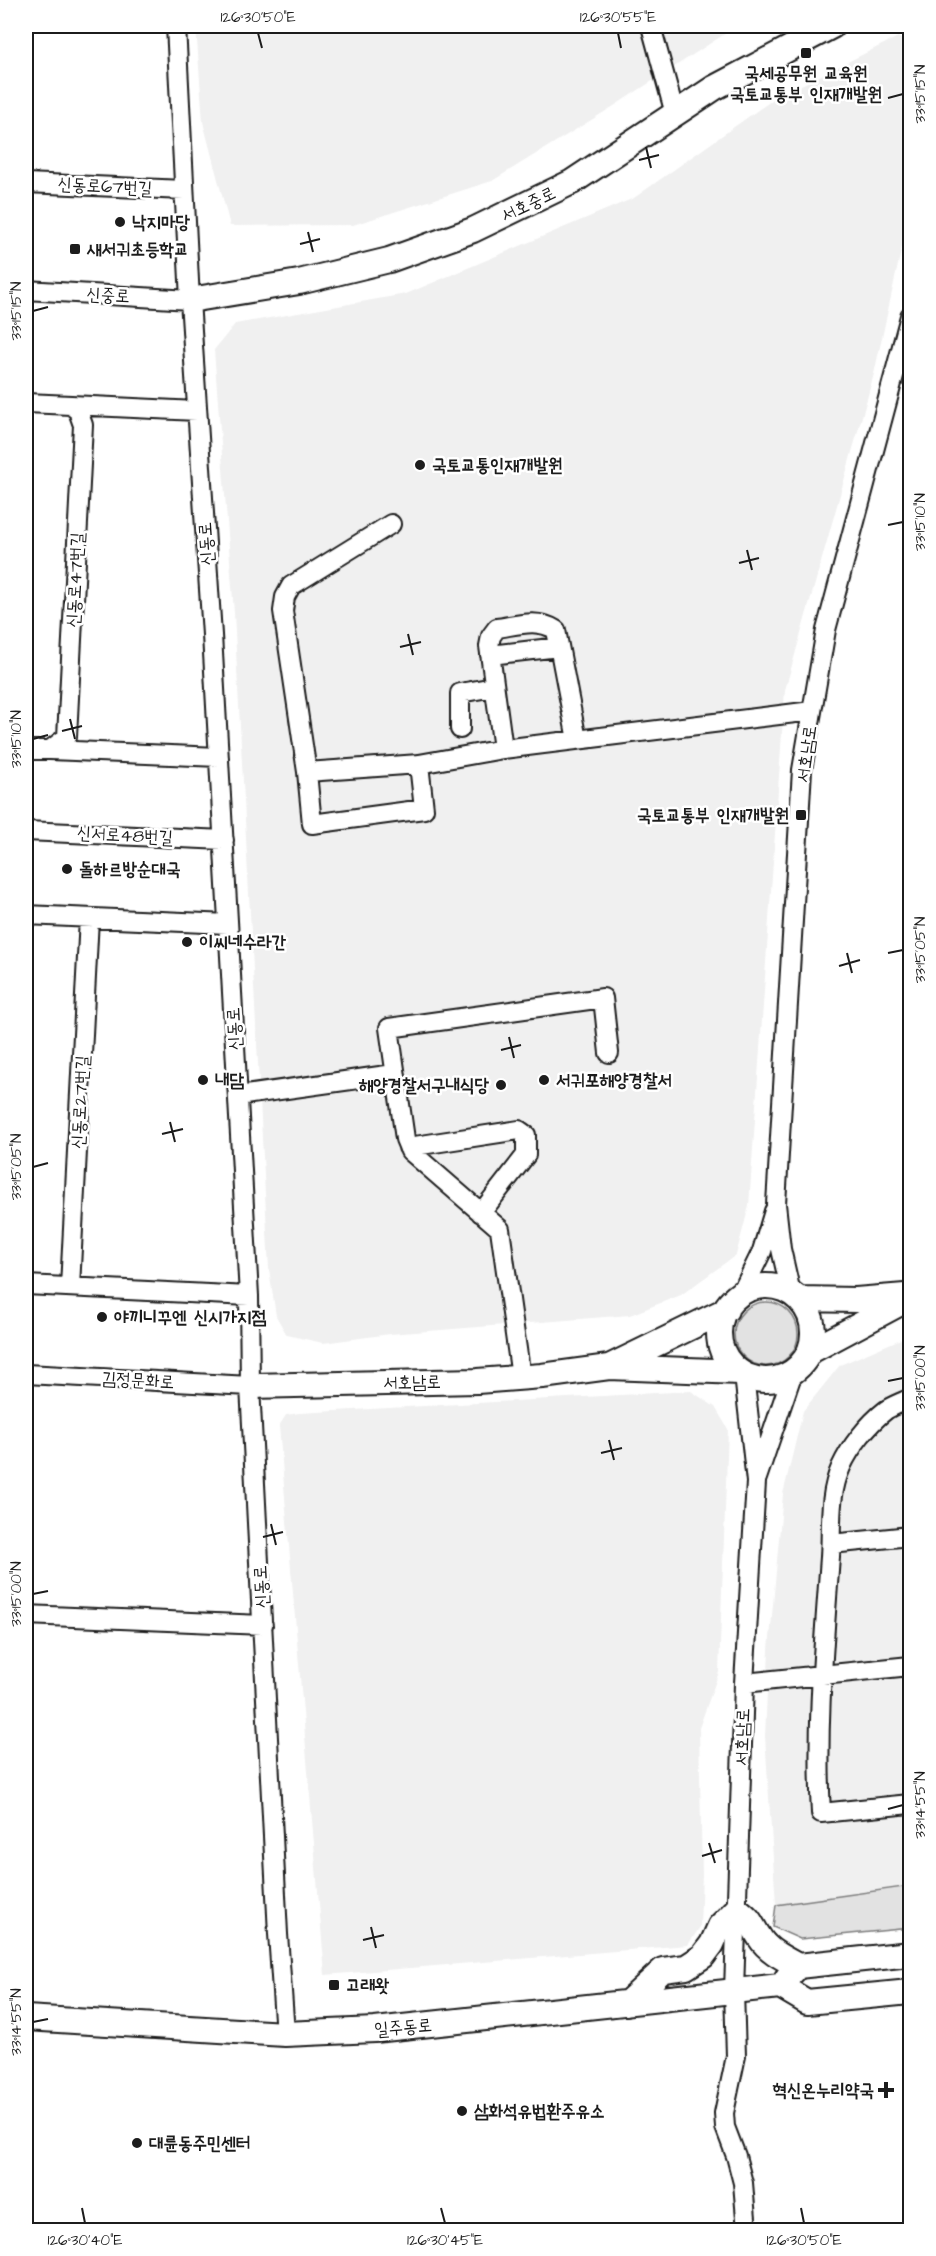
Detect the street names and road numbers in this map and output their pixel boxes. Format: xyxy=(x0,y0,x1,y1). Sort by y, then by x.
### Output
street label: 신동로67번길 xyxy=(57,172,153,201)
street label: 서호중로 xyxy=(497,181,560,228)
street label: 신중로 xyxy=(86,282,130,309)
street label: 신동로 xyxy=(193,521,220,567)
street label: 신동로47번길 xyxy=(61,531,91,628)
street label: 서호남로 xyxy=(790,724,823,784)
street label: 신서로48번길 xyxy=(76,820,174,851)
street label: 신동로 xyxy=(221,1007,248,1051)
street label: 신동로27번길 xyxy=(66,1054,95,1150)
street label: 김정문화로 xyxy=(101,1366,175,1395)
street label: 서호남로 xyxy=(383,1369,441,1396)
street label: 신동로 xyxy=(248,1565,275,1609)
street label: 서호남로 xyxy=(729,1708,756,1766)
street label: 일주동로 xyxy=(373,2013,433,2042)

